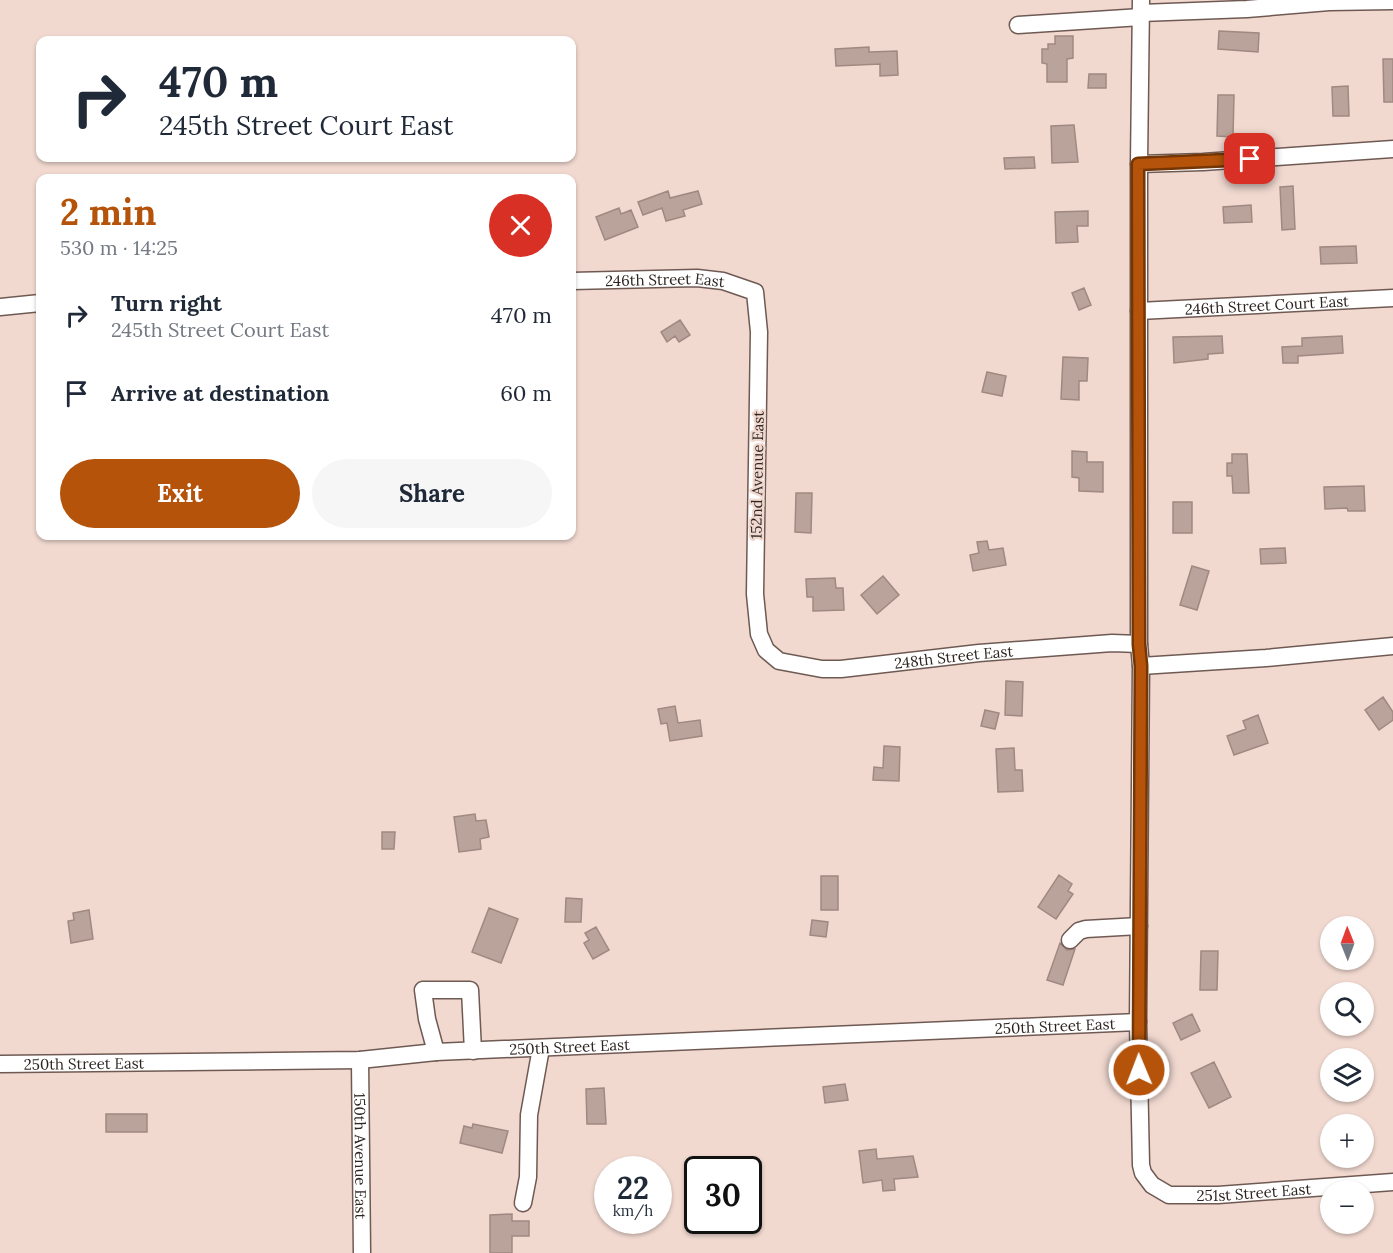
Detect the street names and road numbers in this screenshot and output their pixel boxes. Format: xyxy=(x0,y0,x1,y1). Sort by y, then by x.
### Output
street label: 246th Street East xyxy=(605,268,726,291)
street label: 246th Street Court East xyxy=(1184,291,1350,318)
street label: 152nd Avenue East xyxy=(746,410,768,539)
street label: 248th Street East xyxy=(893,641,1014,672)
street label: 250th Street East xyxy=(994,1013,1116,1038)
street label: 250th Street East xyxy=(509,1034,630,1058)
street label: 250th Street East xyxy=(24,1053,145,1073)
street label: 150th Avenue East xyxy=(351,1093,371,1220)
street label: 251st Street East xyxy=(1196,1179,1312,1205)

